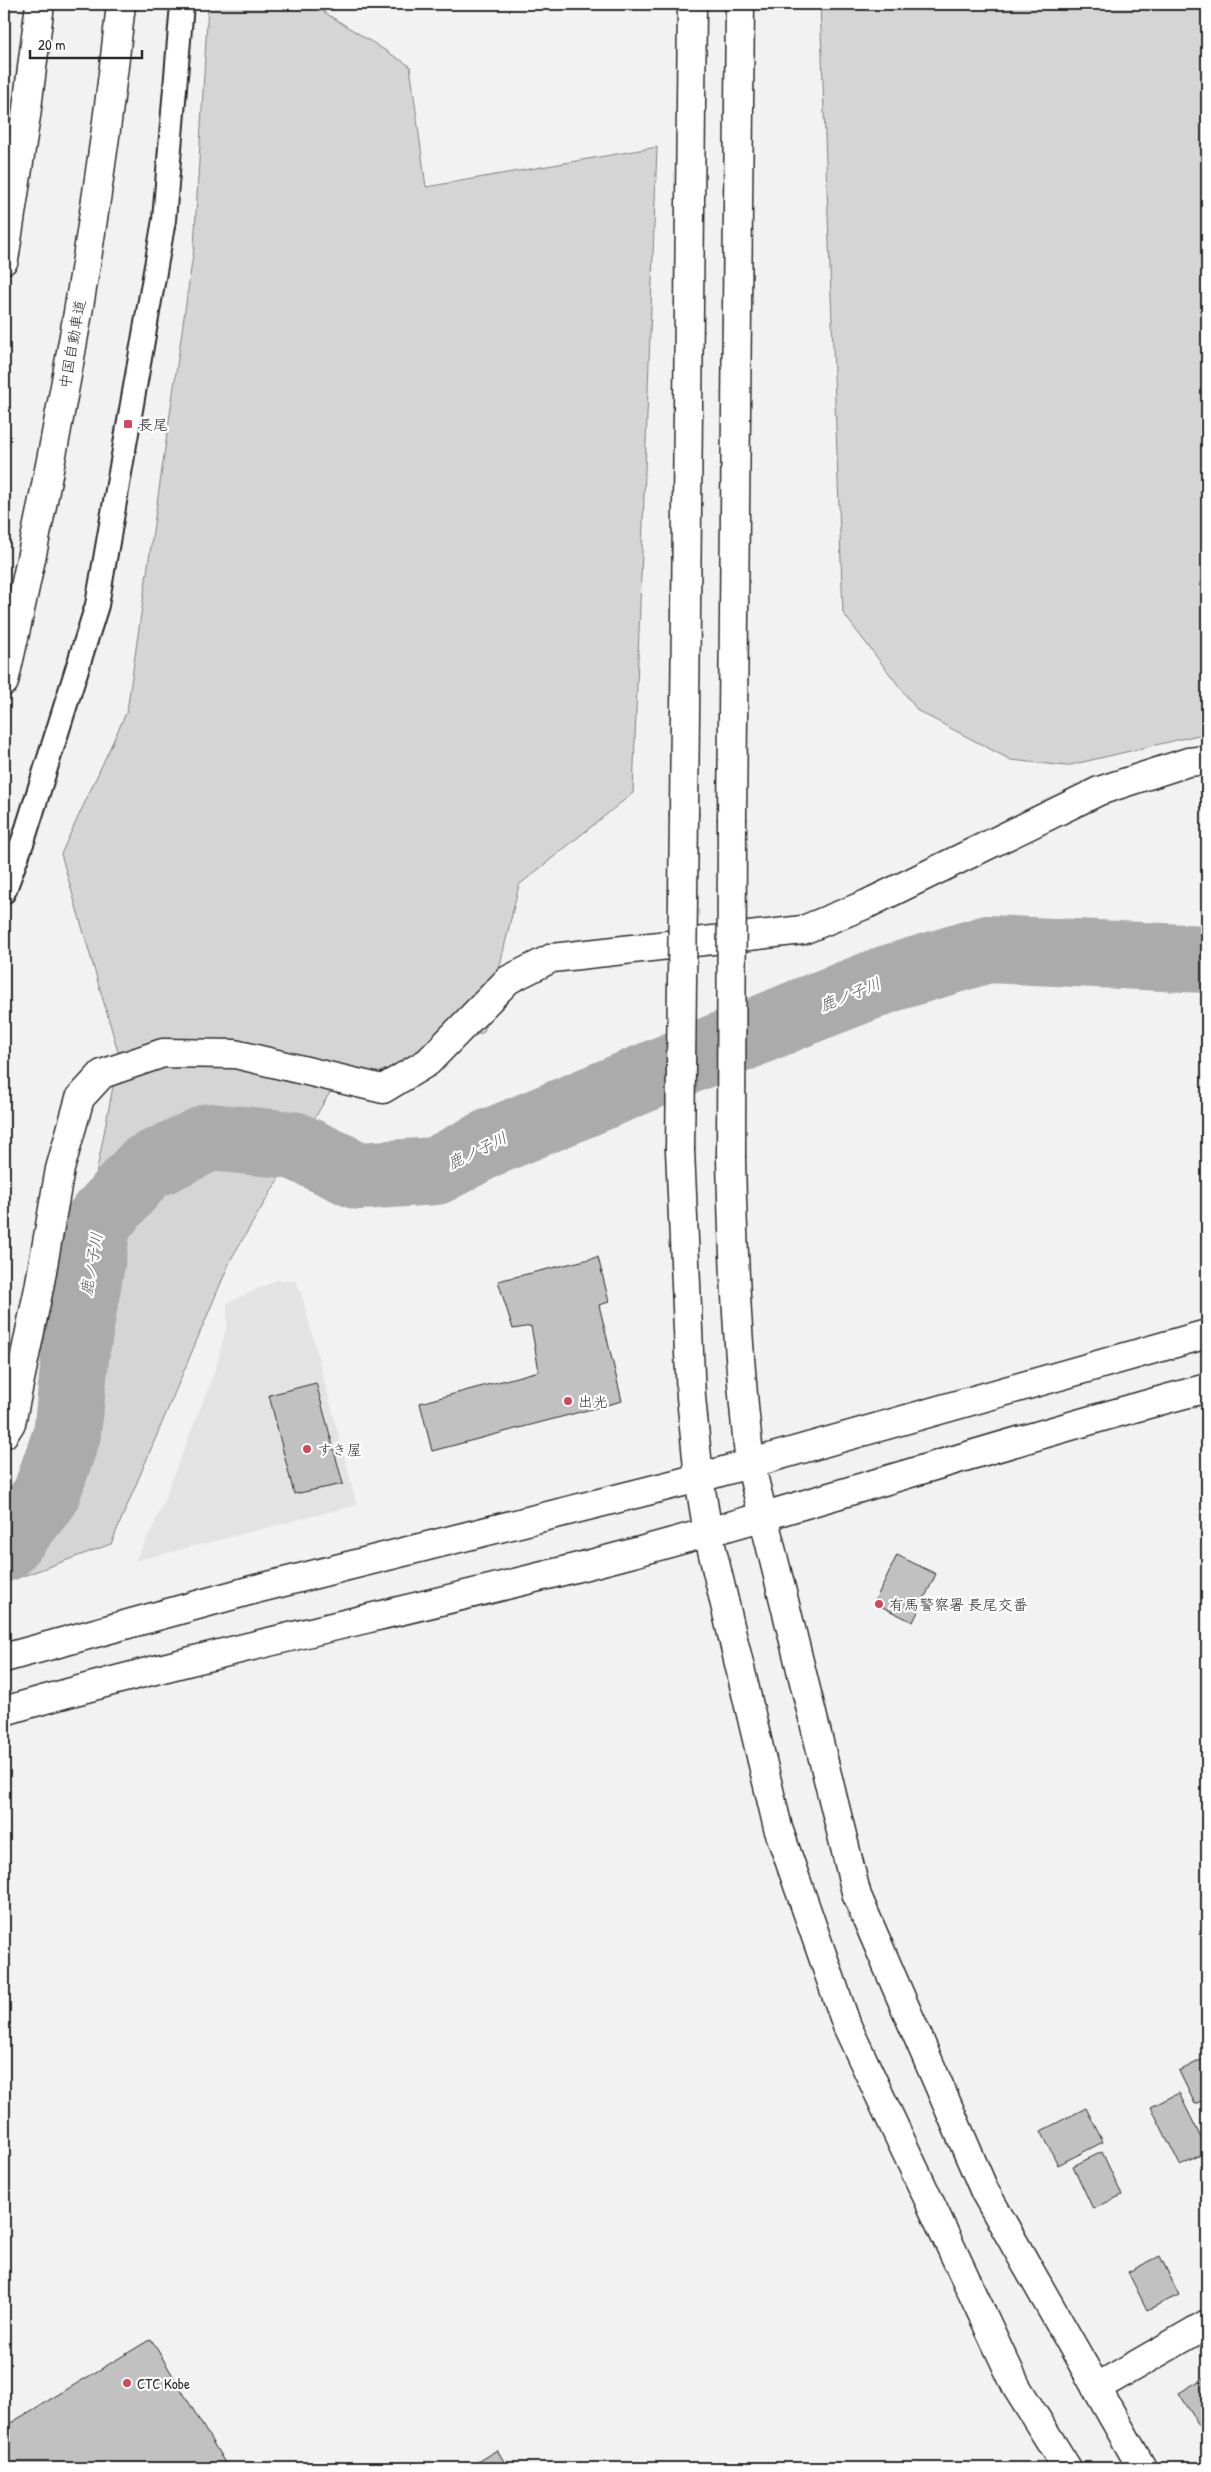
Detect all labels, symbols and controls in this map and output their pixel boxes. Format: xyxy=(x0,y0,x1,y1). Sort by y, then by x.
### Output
scale bar xyxy=(30,28,142,60)
text: 20 m xyxy=(38,34,65,55)
street label: 中国自動車道 xyxy=(54,298,90,390)
place label: 長尾 xyxy=(138,414,168,435)
marker: 長尾 xyxy=(122,418,134,430)
water label: 鹿ノ子川 xyxy=(816,972,884,1016)
water label: 鹿ノ子川 xyxy=(443,1126,511,1174)
water label: 鹿ノ子川 xyxy=(75,1231,107,1297)
place label: 出光 xyxy=(578,1391,608,1412)
marker: 出光 xyxy=(562,1395,574,1407)
place label: すき屋 xyxy=(317,1439,362,1460)
marker: すき屋 xyxy=(301,1443,313,1455)
place label: 有馬警察署 長尾交番 xyxy=(889,1594,1027,1615)
marker: 有馬警察署 長尾交番 xyxy=(873,1598,885,1610)
place label: CTC Kobe xyxy=(137,2373,190,2394)
marker: CTC Kobe xyxy=(121,2377,133,2389)

